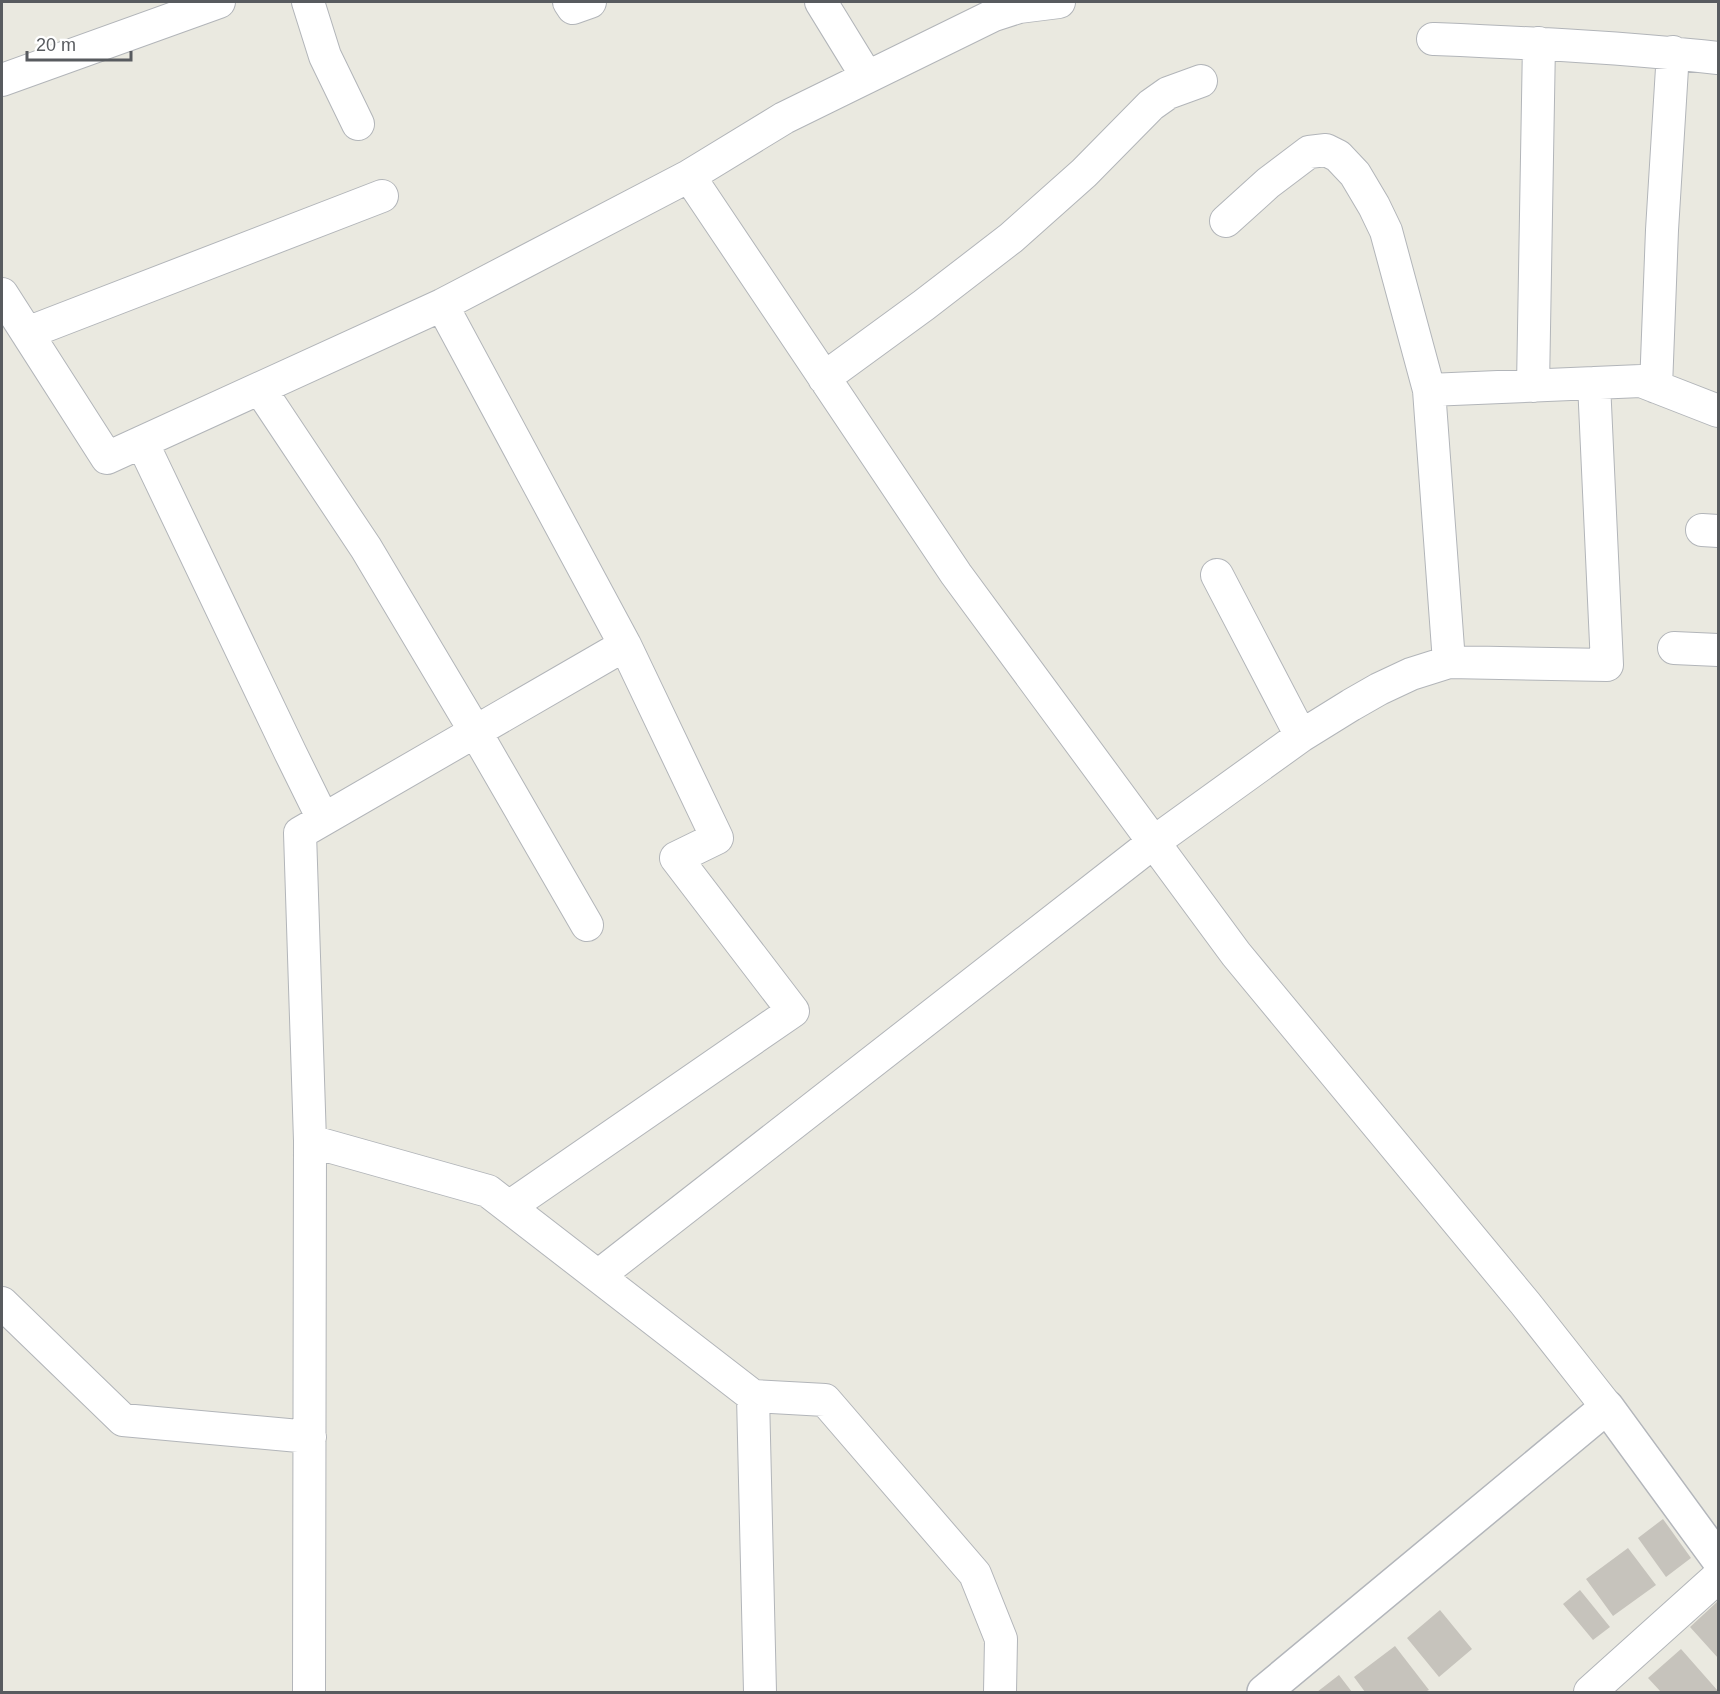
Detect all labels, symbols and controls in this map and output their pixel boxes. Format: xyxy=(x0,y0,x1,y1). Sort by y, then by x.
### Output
scale bar xyxy=(27,24,130,62)
text: 20 m xyxy=(36,35,76,55)

